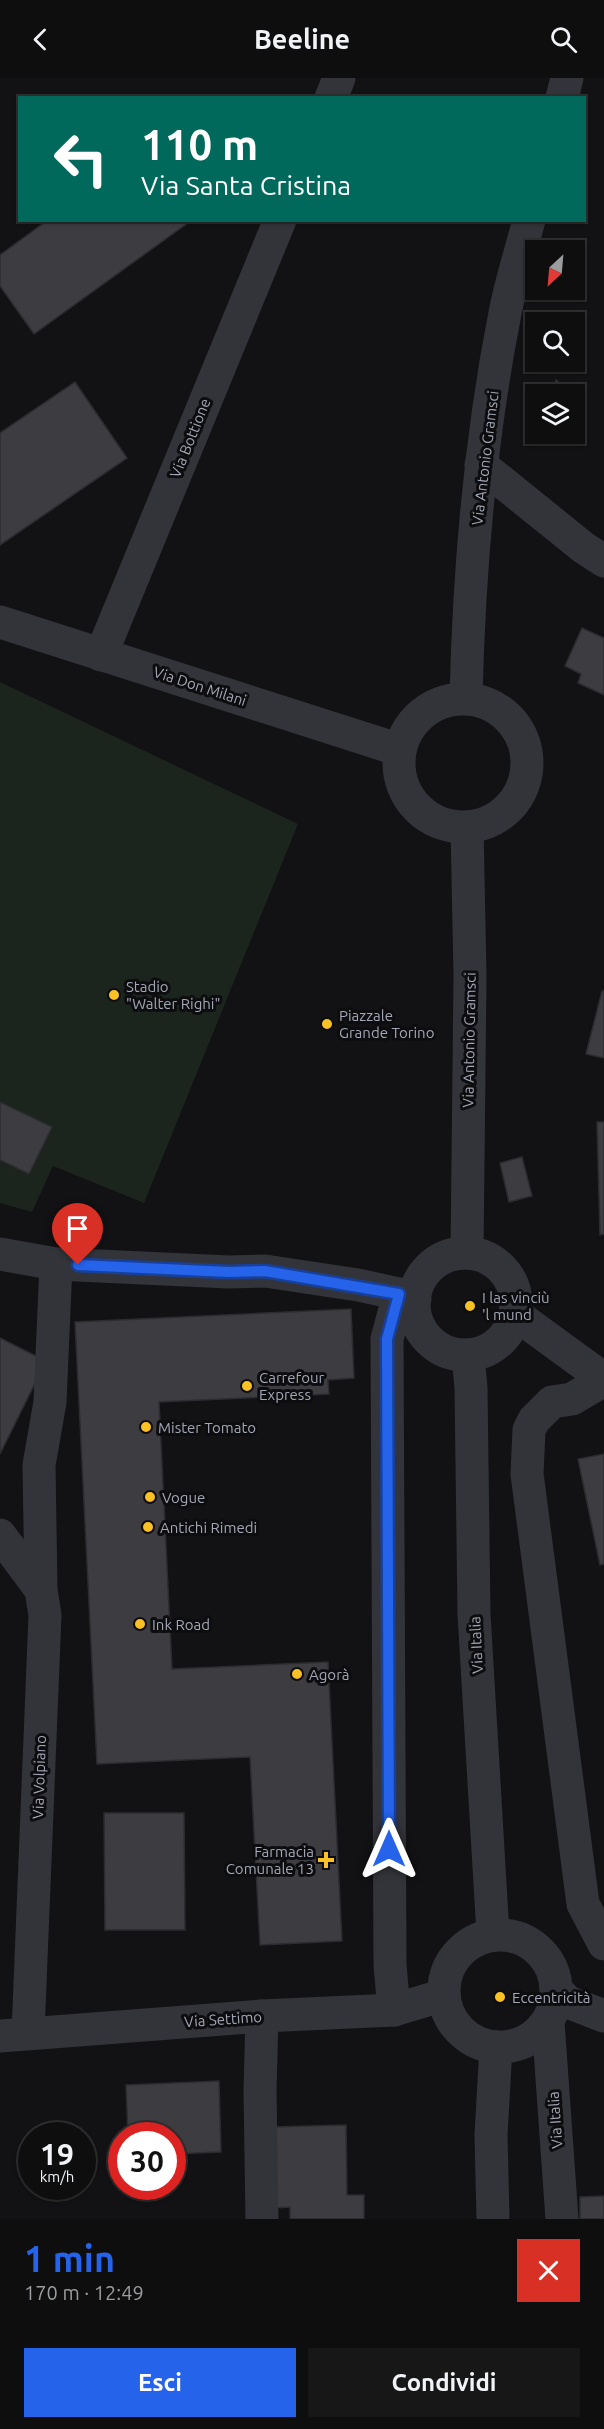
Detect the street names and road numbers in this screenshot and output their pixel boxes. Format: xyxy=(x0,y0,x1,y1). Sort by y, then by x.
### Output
street label: Via Antonio Gramsci xyxy=(468,390,502,526)
street label: Via Bottione xyxy=(166,396,214,480)
street label: Via Don Milani xyxy=(151,663,249,709)
street label: Via Antonio Gramsci xyxy=(459,972,479,1108)
street label: Via Italia xyxy=(466,1616,486,1674)
street label: Via Volpiano xyxy=(29,1735,49,1819)
street label: Via Settimo xyxy=(183,2008,263,2030)
street label: Via Italia xyxy=(545,2091,565,2149)

